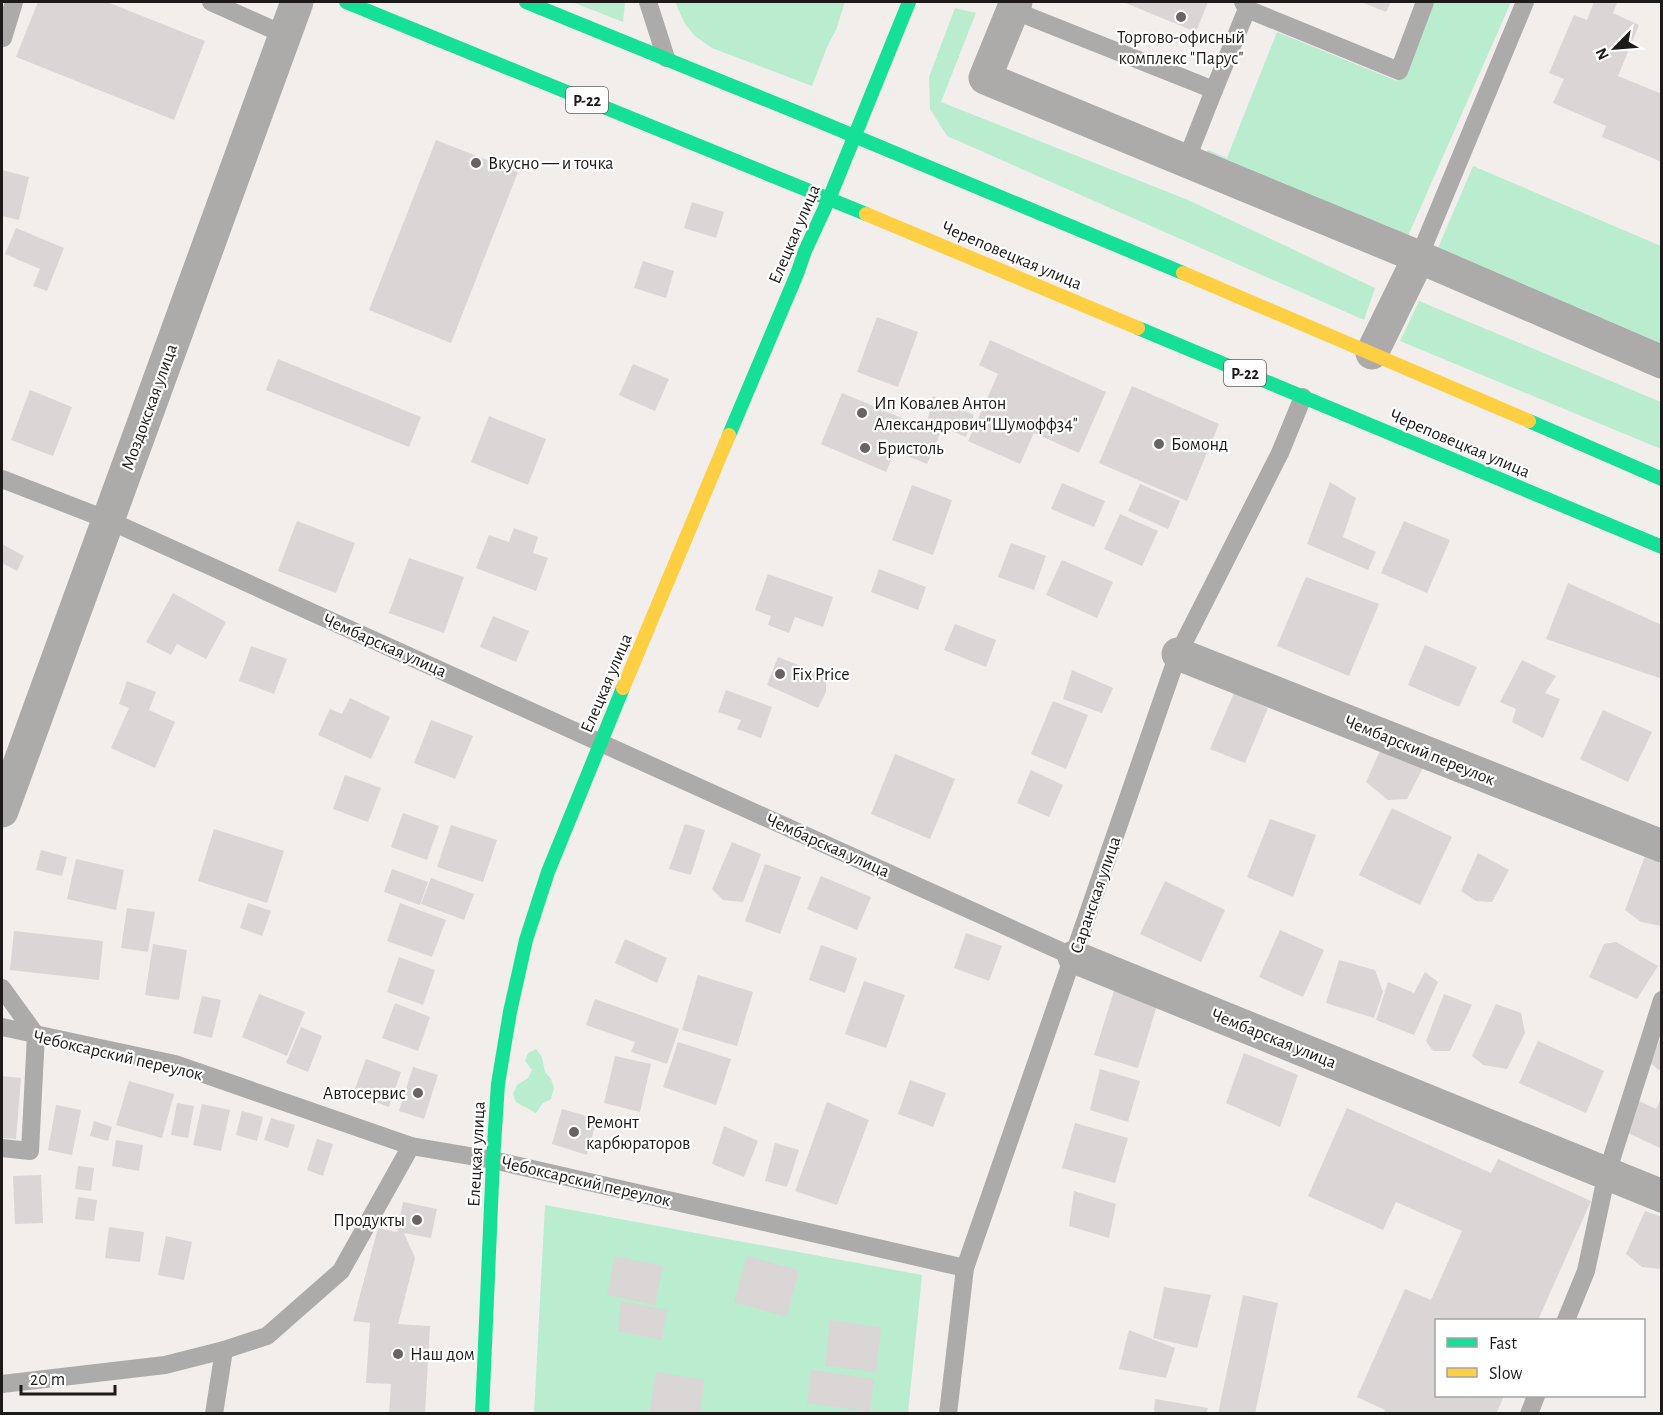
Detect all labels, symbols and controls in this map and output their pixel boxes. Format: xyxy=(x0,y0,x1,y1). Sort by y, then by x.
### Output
marker: Торгово-офисный комплекс "Парус" xyxy=(1174,10,1188,24)
north arrow xyxy=(1585,18,1645,78)
place label: Торгово-офисный комплекс "Парус" xyxy=(1117,29,1245,68)
text: N xyxy=(1593,45,1612,62)
road number: Р-22 xyxy=(566,87,608,113)
place label: Вкусно — и точка xyxy=(488,155,614,173)
marker: Вкусно — и точка xyxy=(469,156,483,170)
street label: Елецкая улица xyxy=(766,182,824,287)
street label: Череповецкая улица xyxy=(939,218,1084,294)
street label: Моздокская улица xyxy=(119,342,181,473)
road number: Р-22 xyxy=(1224,360,1266,386)
place label: Ип Ковалев Антон Александрович"Шумофф34" xyxy=(874,395,1078,434)
marker: Ип Ковалев Антон Александрович"Шумофф34" xyxy=(855,406,869,420)
street label: Череповецкая улица xyxy=(1387,406,1532,482)
place label: Бомонд xyxy=(1171,436,1228,454)
marker: Бомонд xyxy=(1152,437,1166,451)
place label: Бристоль xyxy=(877,440,944,458)
marker: Бристоль xyxy=(858,441,872,455)
street label: Чембарская улица xyxy=(320,610,449,681)
street label: Елецкая улица xyxy=(578,631,636,736)
place label: Fix Price xyxy=(792,666,849,684)
marker: Fix Price xyxy=(773,667,787,681)
street label: Чембарский переулок xyxy=(1342,712,1498,790)
street label: Чембарская улица xyxy=(763,810,892,881)
street label: Саранская улица xyxy=(1068,835,1124,956)
street label: Чембарская улица xyxy=(1209,1005,1339,1072)
street label: Чебоксарский переулок xyxy=(31,1027,205,1084)
place label: Автосервис xyxy=(323,1085,406,1103)
marker: Автосервис xyxy=(411,1086,425,1100)
street label: Елецкая улица xyxy=(465,1101,489,1207)
place label: Ремонт карбюраторов xyxy=(586,1114,690,1153)
marker: Ремонт карбюраторов xyxy=(567,1125,581,1139)
street label: Чебоксарский переулок xyxy=(499,1153,673,1210)
place label: Продукты xyxy=(333,1212,405,1230)
marker: Продукты xyxy=(410,1213,424,1227)
legend xyxy=(1435,1319,1645,1397)
text: Fast xyxy=(1489,1335,1517,1353)
place label: Наш дом xyxy=(410,1346,475,1364)
marker: Наш дом xyxy=(391,1347,405,1361)
scale bar xyxy=(21,1358,116,1396)
text: Slow xyxy=(1489,1365,1522,1383)
text: 20 m xyxy=(30,1371,65,1389)

